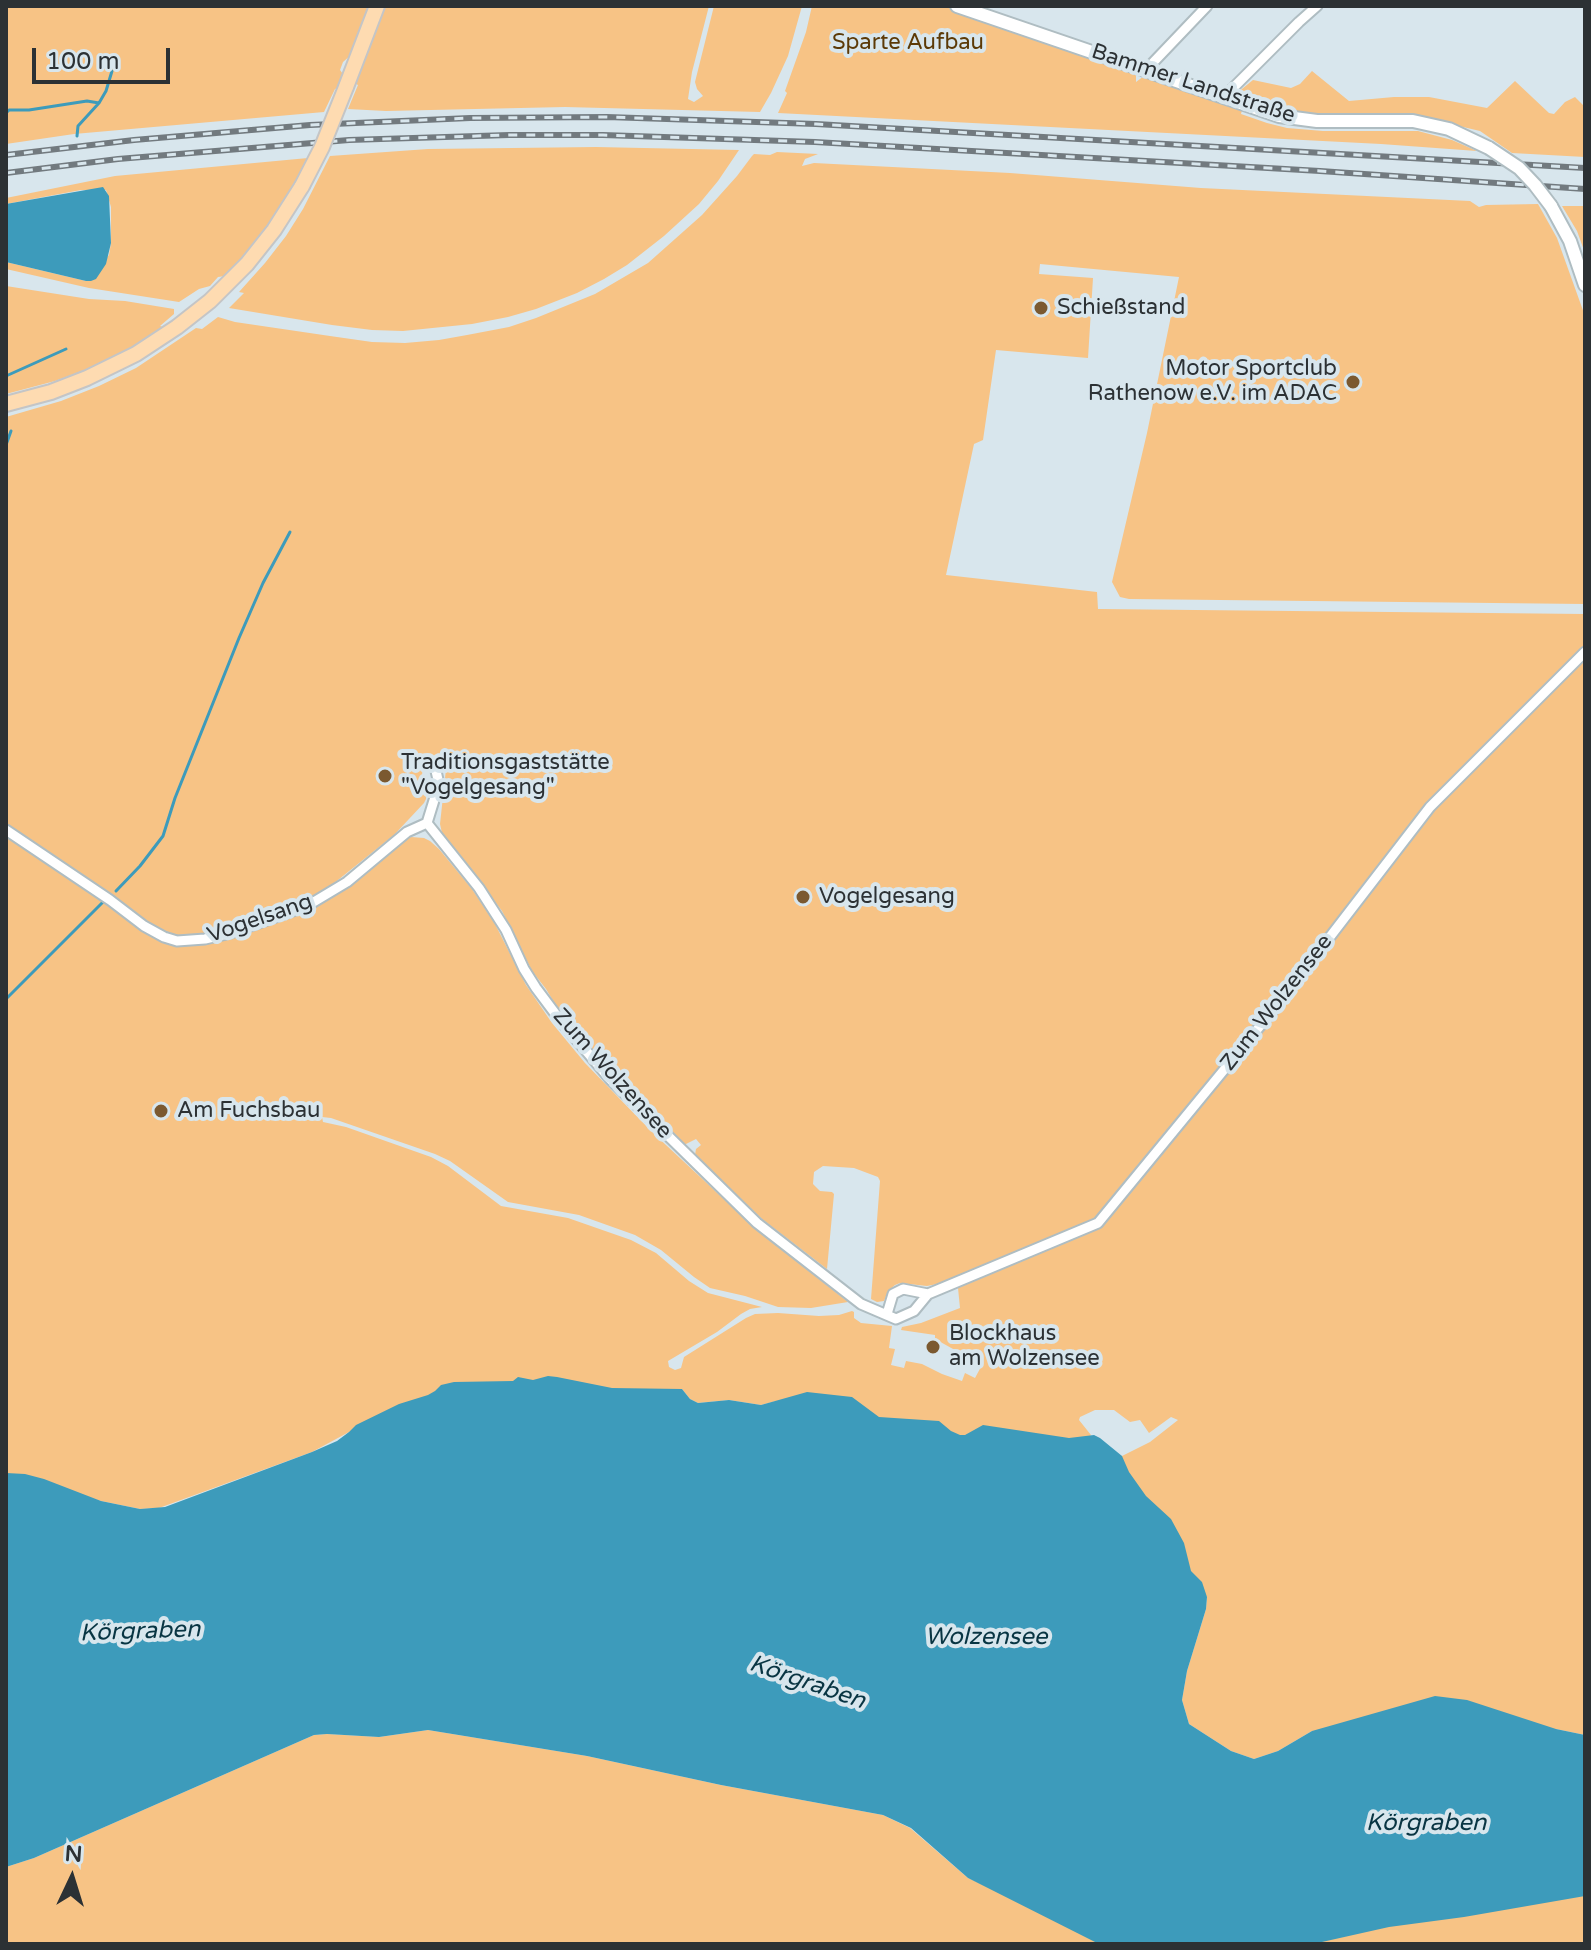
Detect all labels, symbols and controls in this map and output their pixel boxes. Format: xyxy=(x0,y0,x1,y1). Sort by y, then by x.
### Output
park label: Sparte Aufbau xyxy=(832,30,984,56)
scale bar xyxy=(36,32,174,82)
street label: Bammer Landstraße xyxy=(1088,39,1298,129)
text: 100 m xyxy=(46,47,120,76)
place label: Schießstand xyxy=(1057,295,1186,321)
marker: Schießstand xyxy=(1032,299,1050,317)
place label: Motor Sportclub Rathenow e.V. im ADAC xyxy=(1088,356,1337,408)
marker: Motor Sportclub Rathenow e.V. im ADAC xyxy=(1344,373,1362,391)
place label: Traditionsgaststätte "Vogelgesang" xyxy=(401,750,610,802)
marker: Traditionsgaststätte "Vogelgesang" xyxy=(376,767,394,785)
place label: Vogelgesang xyxy=(819,884,955,910)
marker: Vogelgesang xyxy=(794,888,812,906)
street label: Vogelsang xyxy=(204,889,316,949)
street label: Zum Wolzensee xyxy=(1216,930,1338,1076)
street label: Zum Wolzensee xyxy=(547,1004,677,1144)
place label: Am Fuchsbau xyxy=(177,1098,320,1124)
marker: Am Fuchsbau xyxy=(152,1102,170,1120)
place label: Blockhaus am Wolzensee xyxy=(949,1321,1100,1372)
marker: Blockhaus am Wolzensee xyxy=(924,1338,942,1356)
water label: Körgraben xyxy=(79,1616,201,1648)
water label: Wolzensee xyxy=(925,1624,1047,1652)
water label: Körgraben xyxy=(745,1650,869,1716)
water label: Körgraben xyxy=(1366,1810,1486,1838)
north arrow xyxy=(32,1838,112,1918)
text: N xyxy=(64,1840,83,1868)

